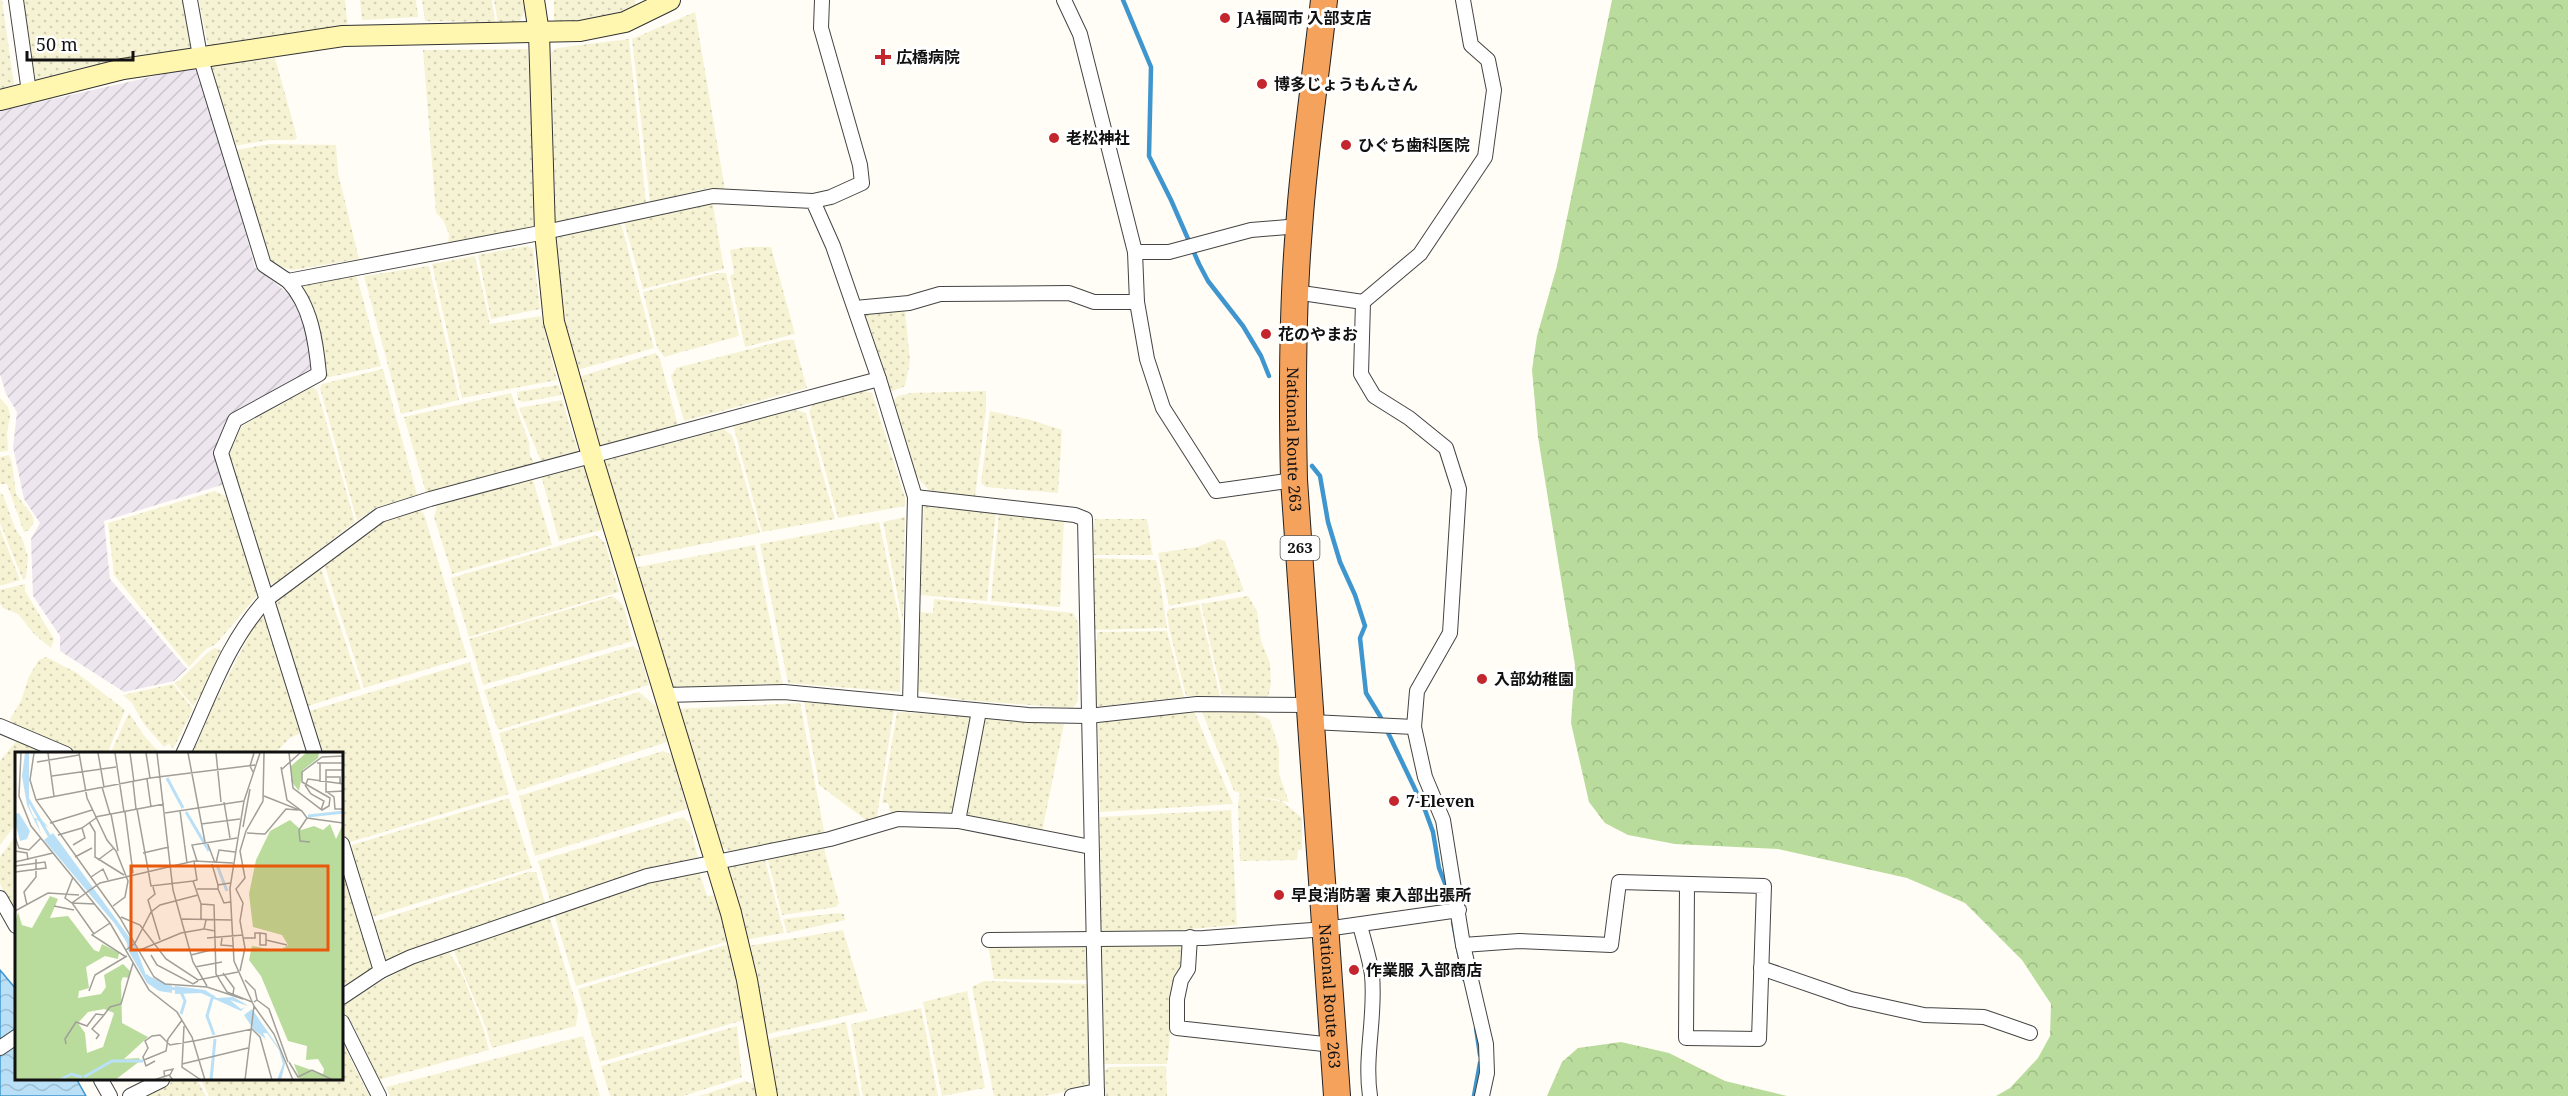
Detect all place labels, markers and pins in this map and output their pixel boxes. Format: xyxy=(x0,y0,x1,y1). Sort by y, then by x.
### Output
place label: JA福岡市 入部支店 xyxy=(1236,7,1372,29)
marker: JA福岡市 入部支店 xyxy=(1218,11,1232,25)
place label: 広橋病院 xyxy=(896,46,960,68)
marker: 広橋病院 xyxy=(874,48,892,66)
place label: 博多じょうもんさん xyxy=(1274,73,1418,95)
marker: 博多じょうもんさん xyxy=(1255,77,1269,91)
place label: 老松神社 xyxy=(1066,127,1130,149)
marker: 老松神社 xyxy=(1047,131,1061,145)
place label: ひぐち歯科医院 xyxy=(1358,134,1470,156)
marker: ひぐち歯科医院 xyxy=(1339,138,1353,152)
place label: 花のやまお xyxy=(1278,323,1358,345)
marker: 花のやまお xyxy=(1259,327,1273,341)
place label: 入部幼稚園 xyxy=(1494,668,1574,690)
marker: 入部幼稚園 xyxy=(1475,672,1489,686)
place label: 7-Eleven xyxy=(1406,790,1475,812)
marker: 7-Eleven xyxy=(1387,794,1401,808)
place label: 早良消防署 東入部出張所 xyxy=(1291,884,1471,906)
marker: 早良消防署 東入部出張所 xyxy=(1272,888,1286,902)
place label: 作業服 入部商店 xyxy=(1366,959,1482,981)
marker: 作業服 入部商店 xyxy=(1347,963,1361,977)

